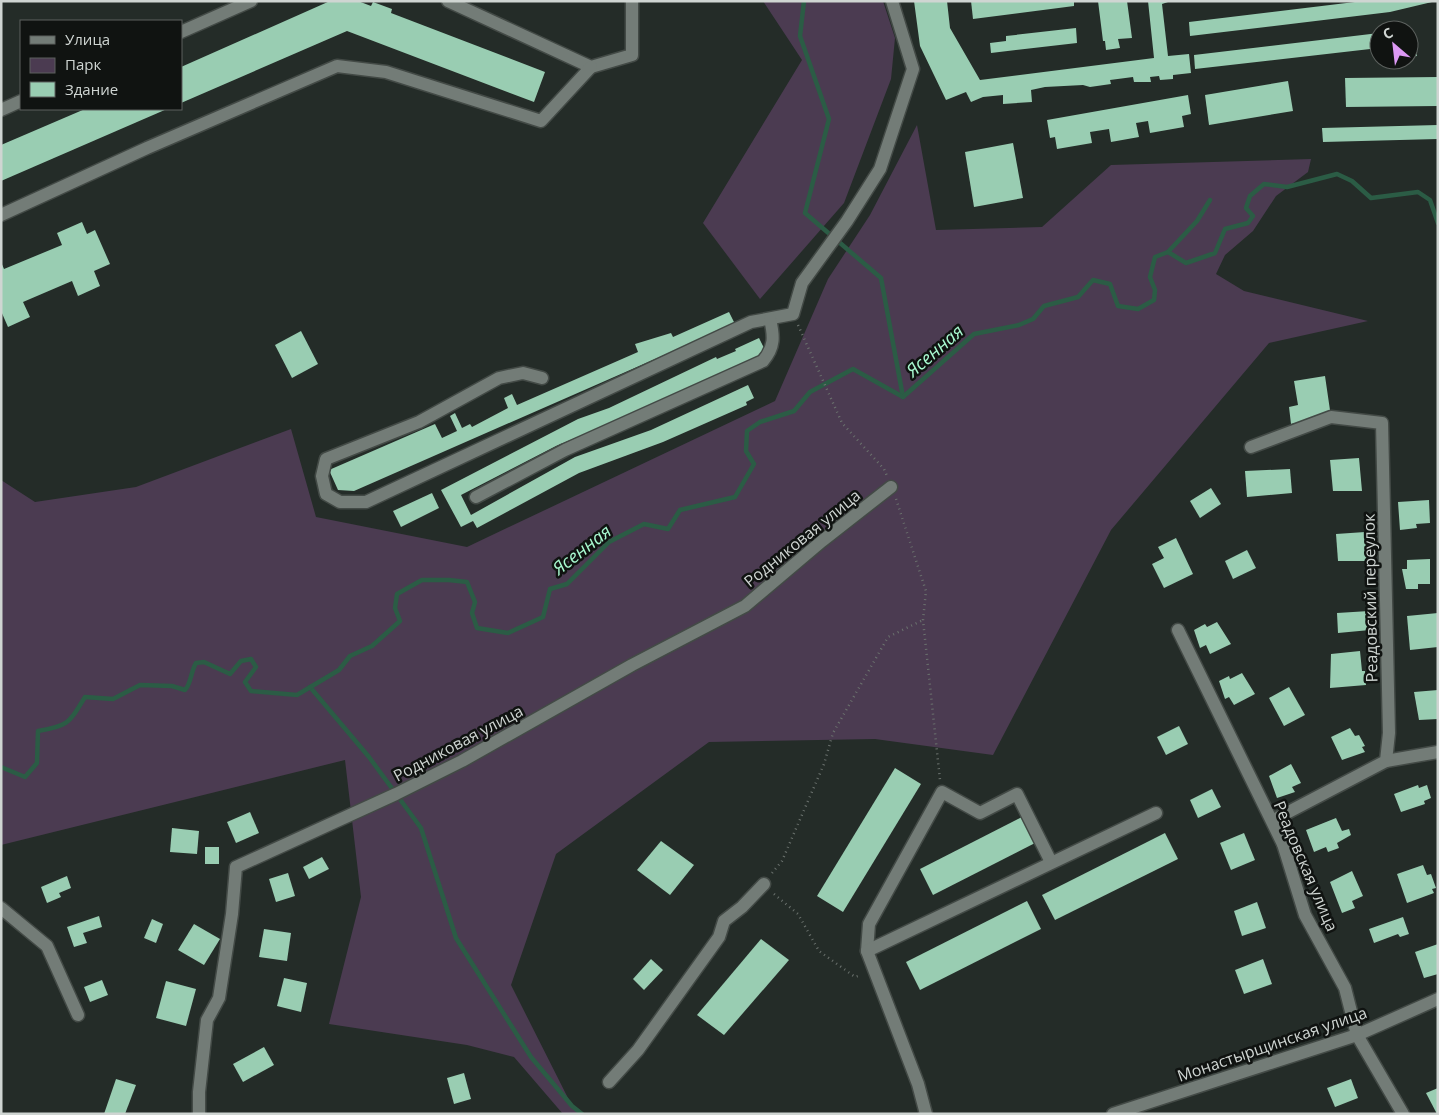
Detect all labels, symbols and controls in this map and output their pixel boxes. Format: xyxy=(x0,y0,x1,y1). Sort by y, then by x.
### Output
legend xyxy=(20,20,182,110)
north arrow xyxy=(1369,20,1419,70)
text: С xyxy=(1379,23,1396,44)
text: Улица xyxy=(65,29,110,49)
text: Парк xyxy=(65,54,101,74)
text: Здание xyxy=(65,79,118,99)
water label: Ясенная xyxy=(900,319,968,382)
street label: Родниковая улица xyxy=(739,484,865,592)
street label: Реадовский переулок xyxy=(1358,513,1382,683)
water label: Ясенная xyxy=(546,519,616,580)
street label: Родниковая улица xyxy=(389,699,527,787)
street label: Реадовская улица xyxy=(1269,797,1343,935)
street label: Монастырщинская улица xyxy=(1174,1001,1370,1087)

